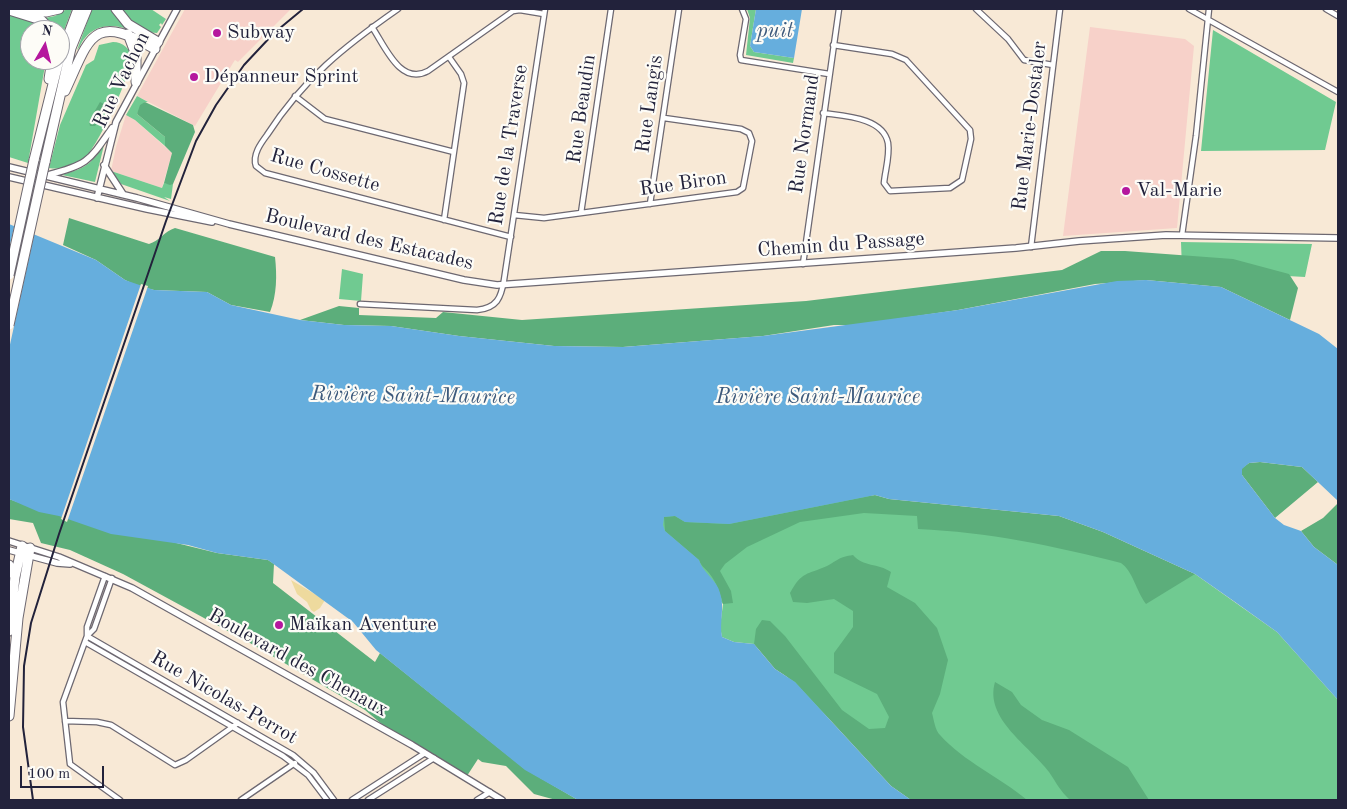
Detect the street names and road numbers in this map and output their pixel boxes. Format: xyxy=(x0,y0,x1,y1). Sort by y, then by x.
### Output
street label: Rue Vachon xyxy=(88,28,156,132)
street label: Rue Marie-Dostaler xyxy=(1008,40,1052,212)
street label: Rue Beaudin xyxy=(562,53,602,165)
street label: Rue Langis xyxy=(631,53,669,155)
street label: Rue de la Traverse xyxy=(484,63,534,227)
street label: Rue Normand xyxy=(785,73,825,195)
street label: Rue Cossette xyxy=(267,144,383,198)
street label: Rue Biron xyxy=(638,166,728,202)
street label: Boulevard des Estacades xyxy=(262,204,476,276)
street label: Chemin du Passage xyxy=(757,227,925,263)
street label: Boulevard des Chenaux xyxy=(204,603,392,723)
street label: Rue Nicolas-Perrot xyxy=(146,646,302,750)

